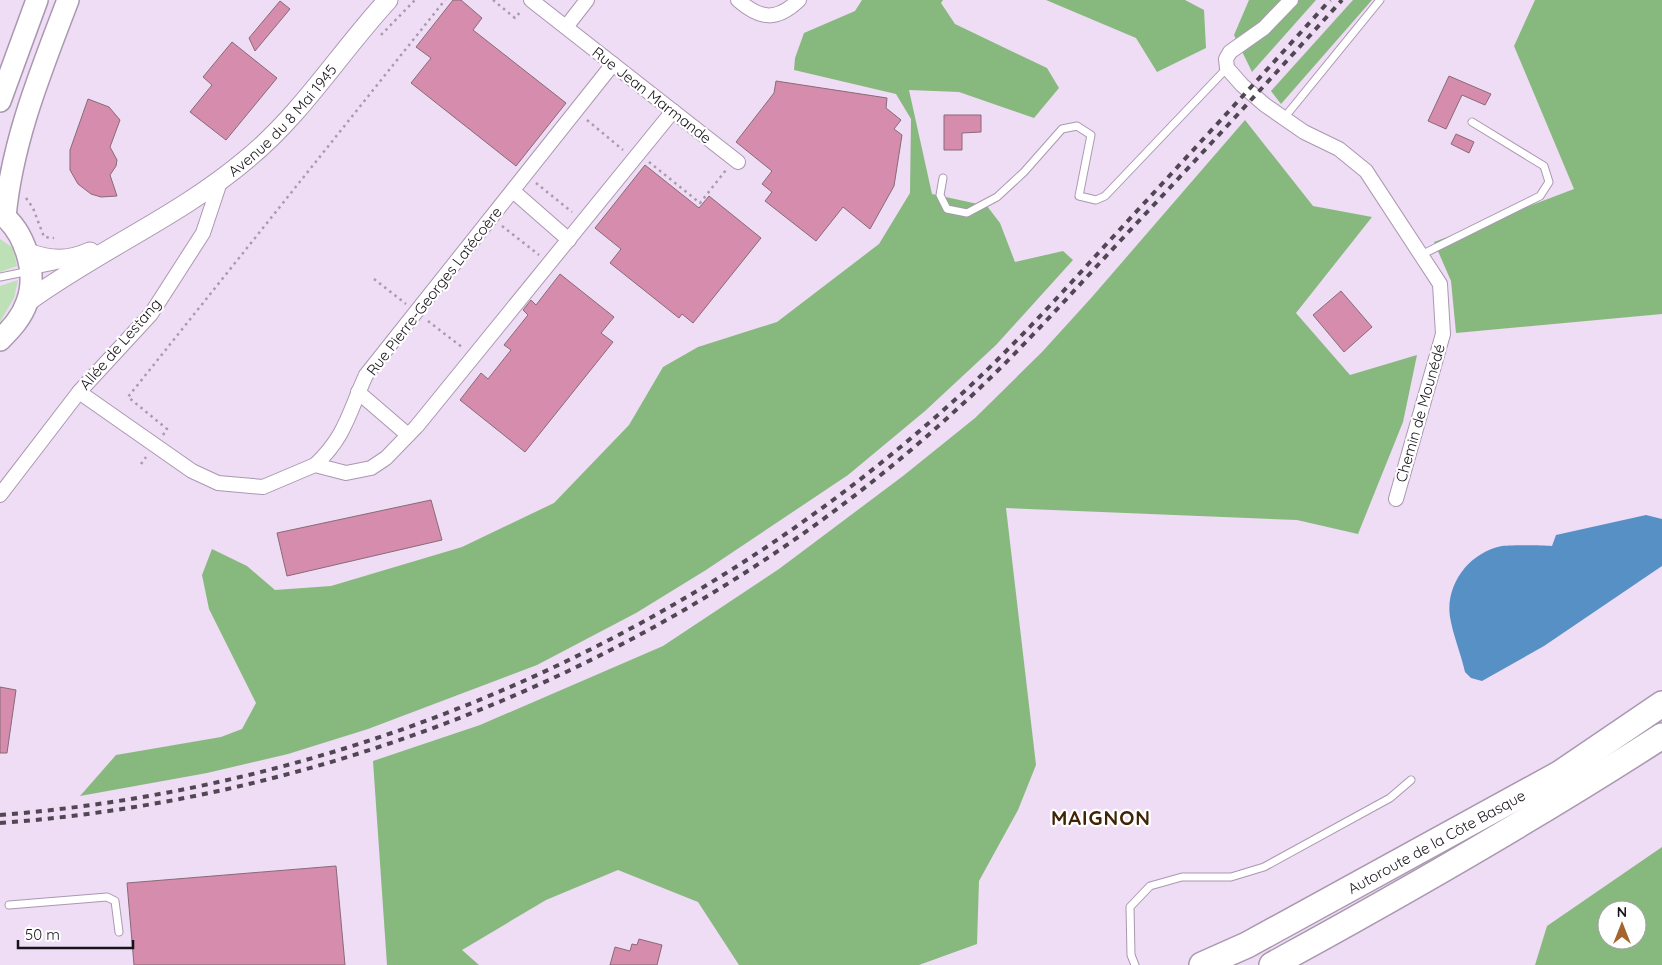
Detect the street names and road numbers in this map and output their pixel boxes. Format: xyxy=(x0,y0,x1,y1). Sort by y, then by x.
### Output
street label: Rue Jean Marmande xyxy=(589,42,715,148)
street label: Avenue du 8 Mai 1945 xyxy=(224,60,340,180)
street label: Rue Pierre-Georges Latécoère xyxy=(362,203,506,379)
street label: Allée de Lestang xyxy=(75,294,165,394)
street label: Chemin de Mounédé xyxy=(1391,342,1449,484)
street label: Autoroute de la Côte Basque xyxy=(1344,785,1528,898)

